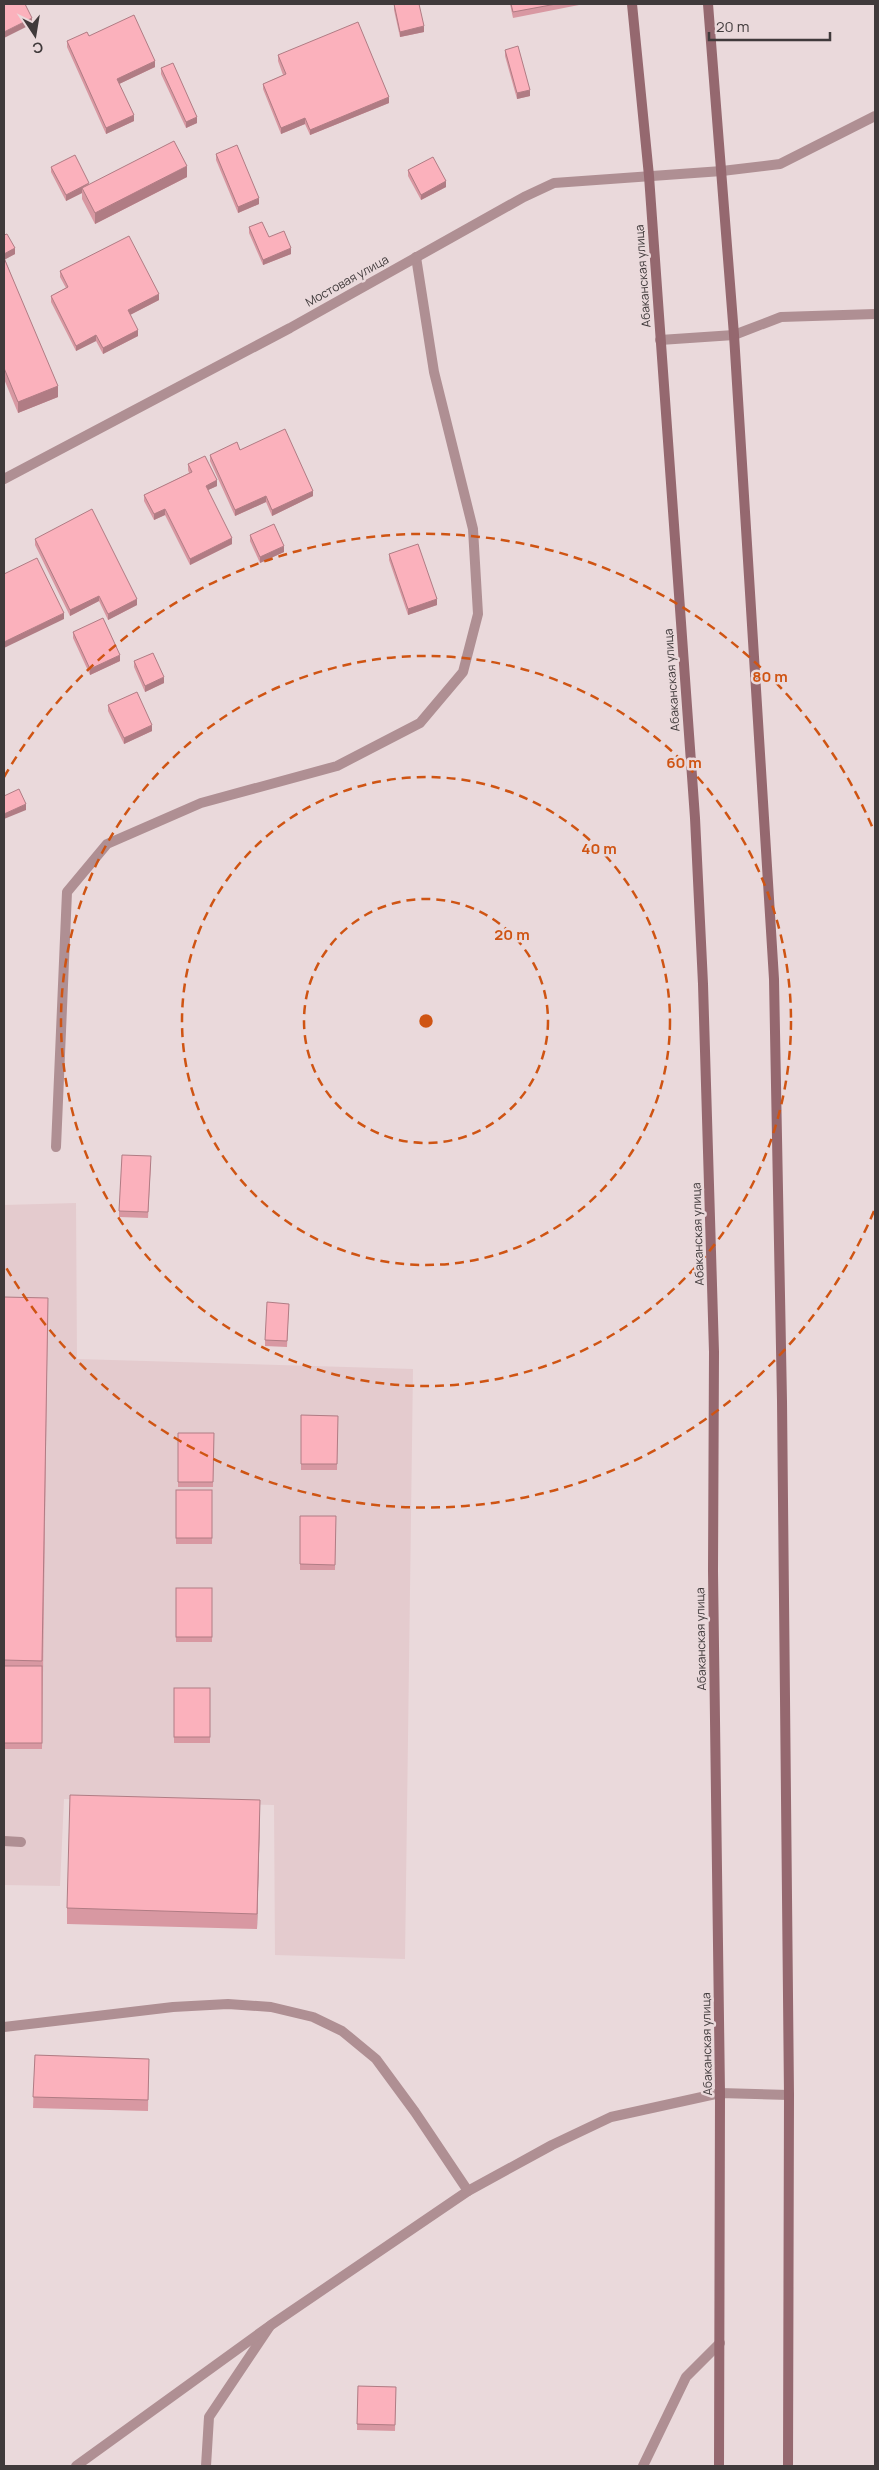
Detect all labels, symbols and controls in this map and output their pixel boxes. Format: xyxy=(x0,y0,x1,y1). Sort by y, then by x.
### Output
north arrow xyxy=(10,10,60,60)
scale bar xyxy=(709,10,830,42)
text: 20 m xyxy=(716,16,749,37)
text: С xyxy=(31,38,45,59)
street label: Абаканская улица xyxy=(630,224,655,328)
street label: Мостовая улица xyxy=(302,251,391,310)
street label: Абаканская улица xyxy=(659,628,684,732)
text: 80 m xyxy=(752,666,788,687)
text: 60 m xyxy=(666,752,702,773)
text: 40 m xyxy=(581,838,617,859)
text: 20 m xyxy=(494,924,530,945)
centre of rings xyxy=(417,1012,435,1030)
street label: Абаканская улица xyxy=(687,1182,708,1286)
street label: Абаканская улица xyxy=(691,1587,710,1691)
street label: Абаканская улица xyxy=(697,1992,716,2096)

